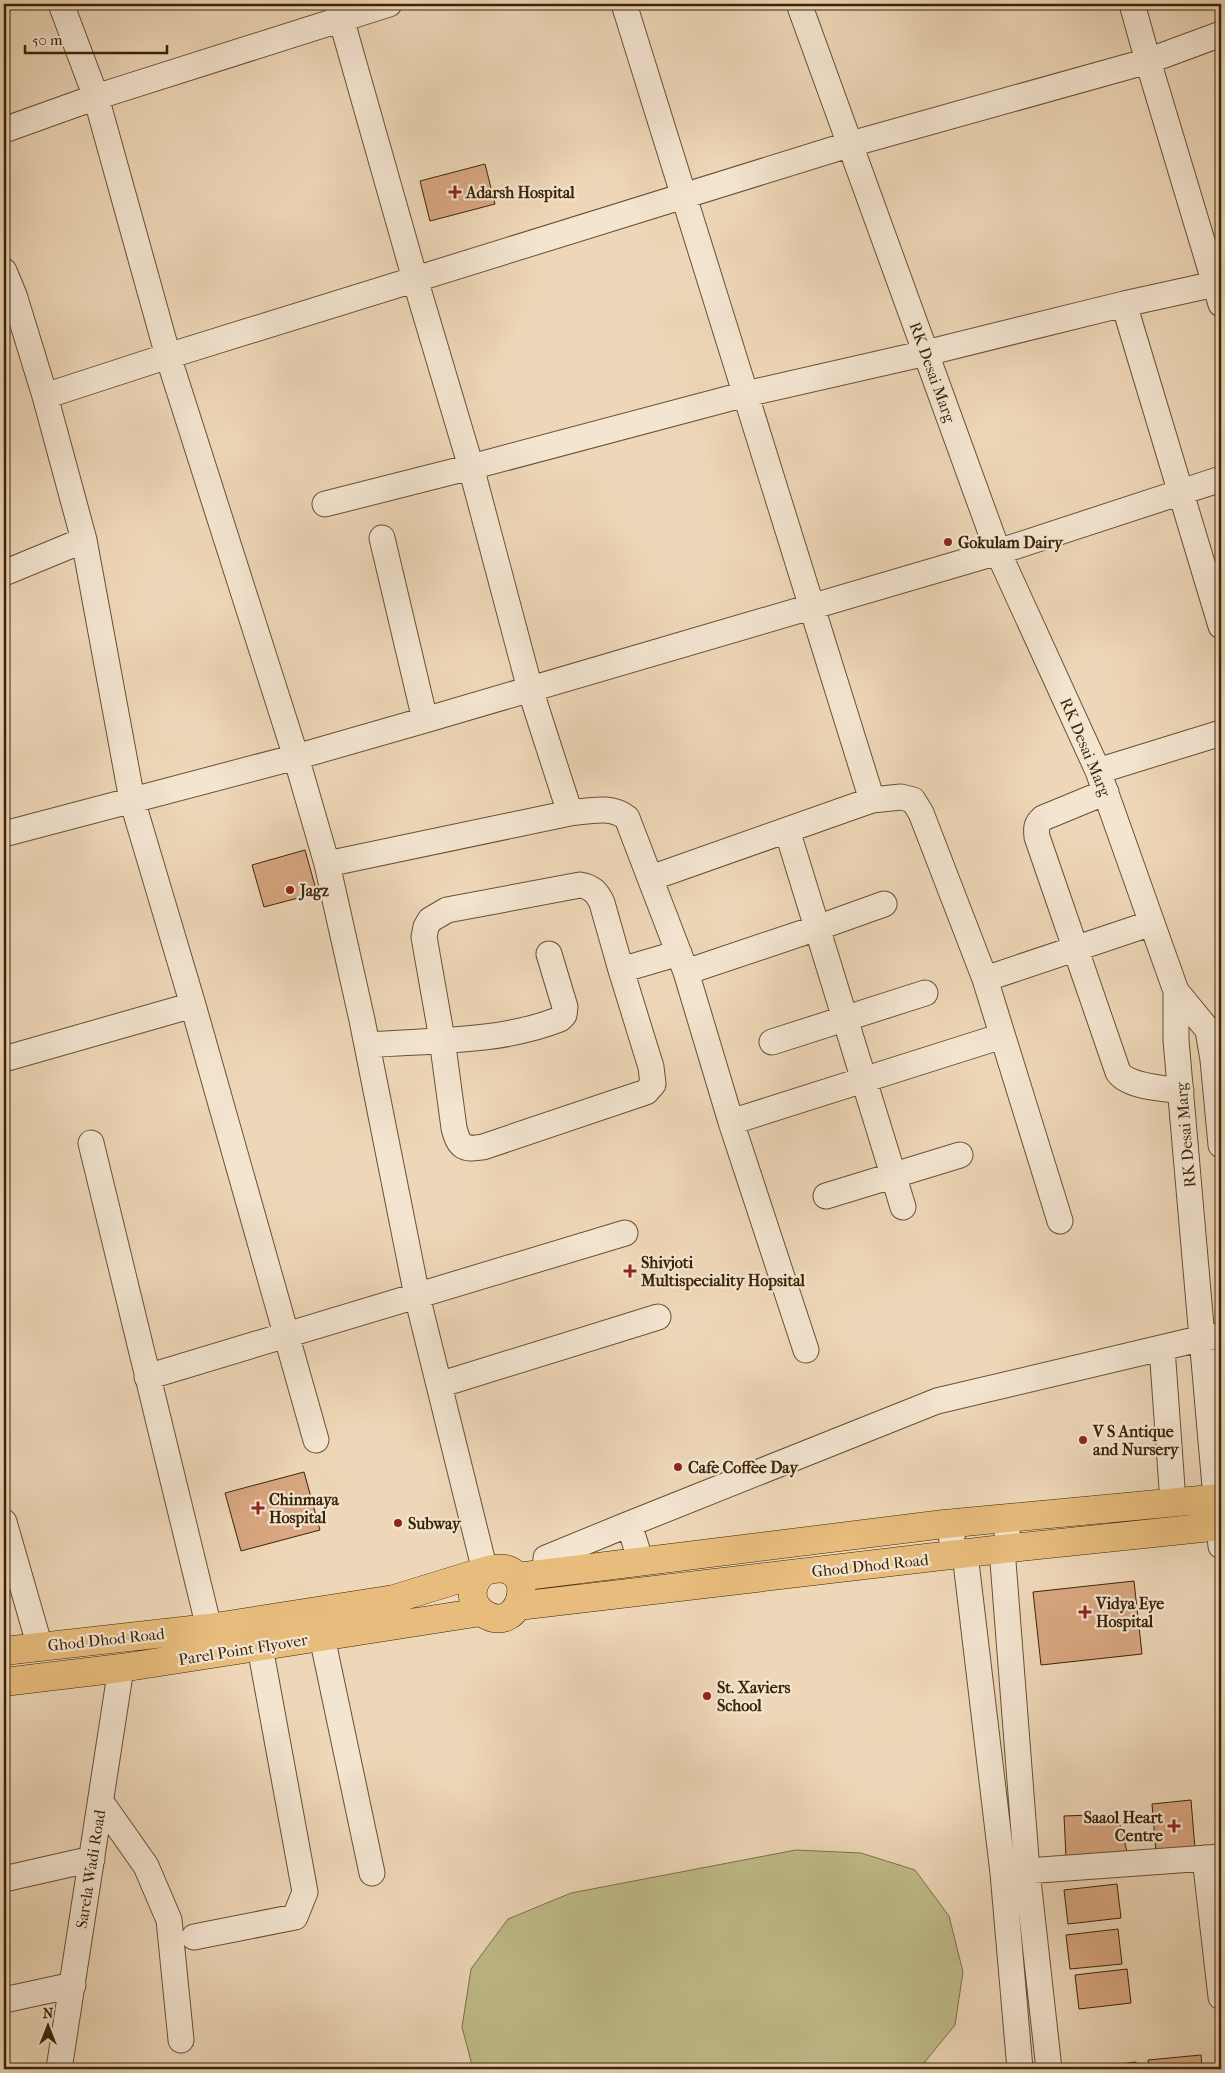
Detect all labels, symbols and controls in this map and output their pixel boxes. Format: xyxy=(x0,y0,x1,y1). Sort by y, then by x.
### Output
scale bar xyxy=(25,22,168,54)
text: 50 m xyxy=(32,31,63,49)
place label: Adarsh Hospital xyxy=(465,183,575,203)
marker: Adarsh Hospital xyxy=(448,185,462,199)
street label: RK Desai Marg xyxy=(906,319,960,425)
place label: Gokulam Dairy xyxy=(958,533,1064,553)
marker: Gokulam Dairy xyxy=(942,536,954,548)
street label: RK Desai Marg xyxy=(1056,695,1115,800)
place label: Jagz xyxy=(298,881,330,901)
marker: Jagz xyxy=(284,884,296,896)
street label: RK Desai Marg xyxy=(1171,1081,1200,1188)
place label: Shivjoti Multispeciality Hopsital xyxy=(640,1253,806,1291)
marker: Shivjoti Multispeciality Hopsital xyxy=(623,1264,637,1278)
place label: V S Antique and Nursery xyxy=(1092,1422,1180,1460)
marker: V S Antique and Nursery xyxy=(1077,1434,1089,1446)
place label: Cafe Coffee Day xyxy=(688,1458,799,1478)
marker: Cafe Coffee Day xyxy=(672,1461,684,1473)
place label: Chinmaya Hospital xyxy=(269,1490,340,1528)
marker: Chinmaya Hospital xyxy=(251,1501,265,1515)
place label: Subway xyxy=(408,1514,462,1534)
marker: Subway xyxy=(392,1517,404,1529)
street label: Ghod Dhod Road xyxy=(811,1550,930,1581)
place label: Vidya Eye Hospital xyxy=(1095,1594,1164,1632)
marker: Vidya Eye Hospital xyxy=(1078,1605,1092,1619)
street label: Ghod Dhod Road xyxy=(47,1624,166,1655)
street label: Parel Point Flyover xyxy=(177,1630,309,1669)
place label: St. Xaviers School xyxy=(717,1678,790,1715)
marker: St. Xaviers School xyxy=(701,1690,713,1702)
street label: Sarela Wadi Road xyxy=(72,1808,109,1930)
place label: Saaol Heart Centre xyxy=(1084,1808,1163,1845)
marker: Saaol Heart Centre xyxy=(1167,1819,1181,1833)
north arrow xyxy=(22,2000,72,2050)
text: N xyxy=(43,2005,54,2022)

